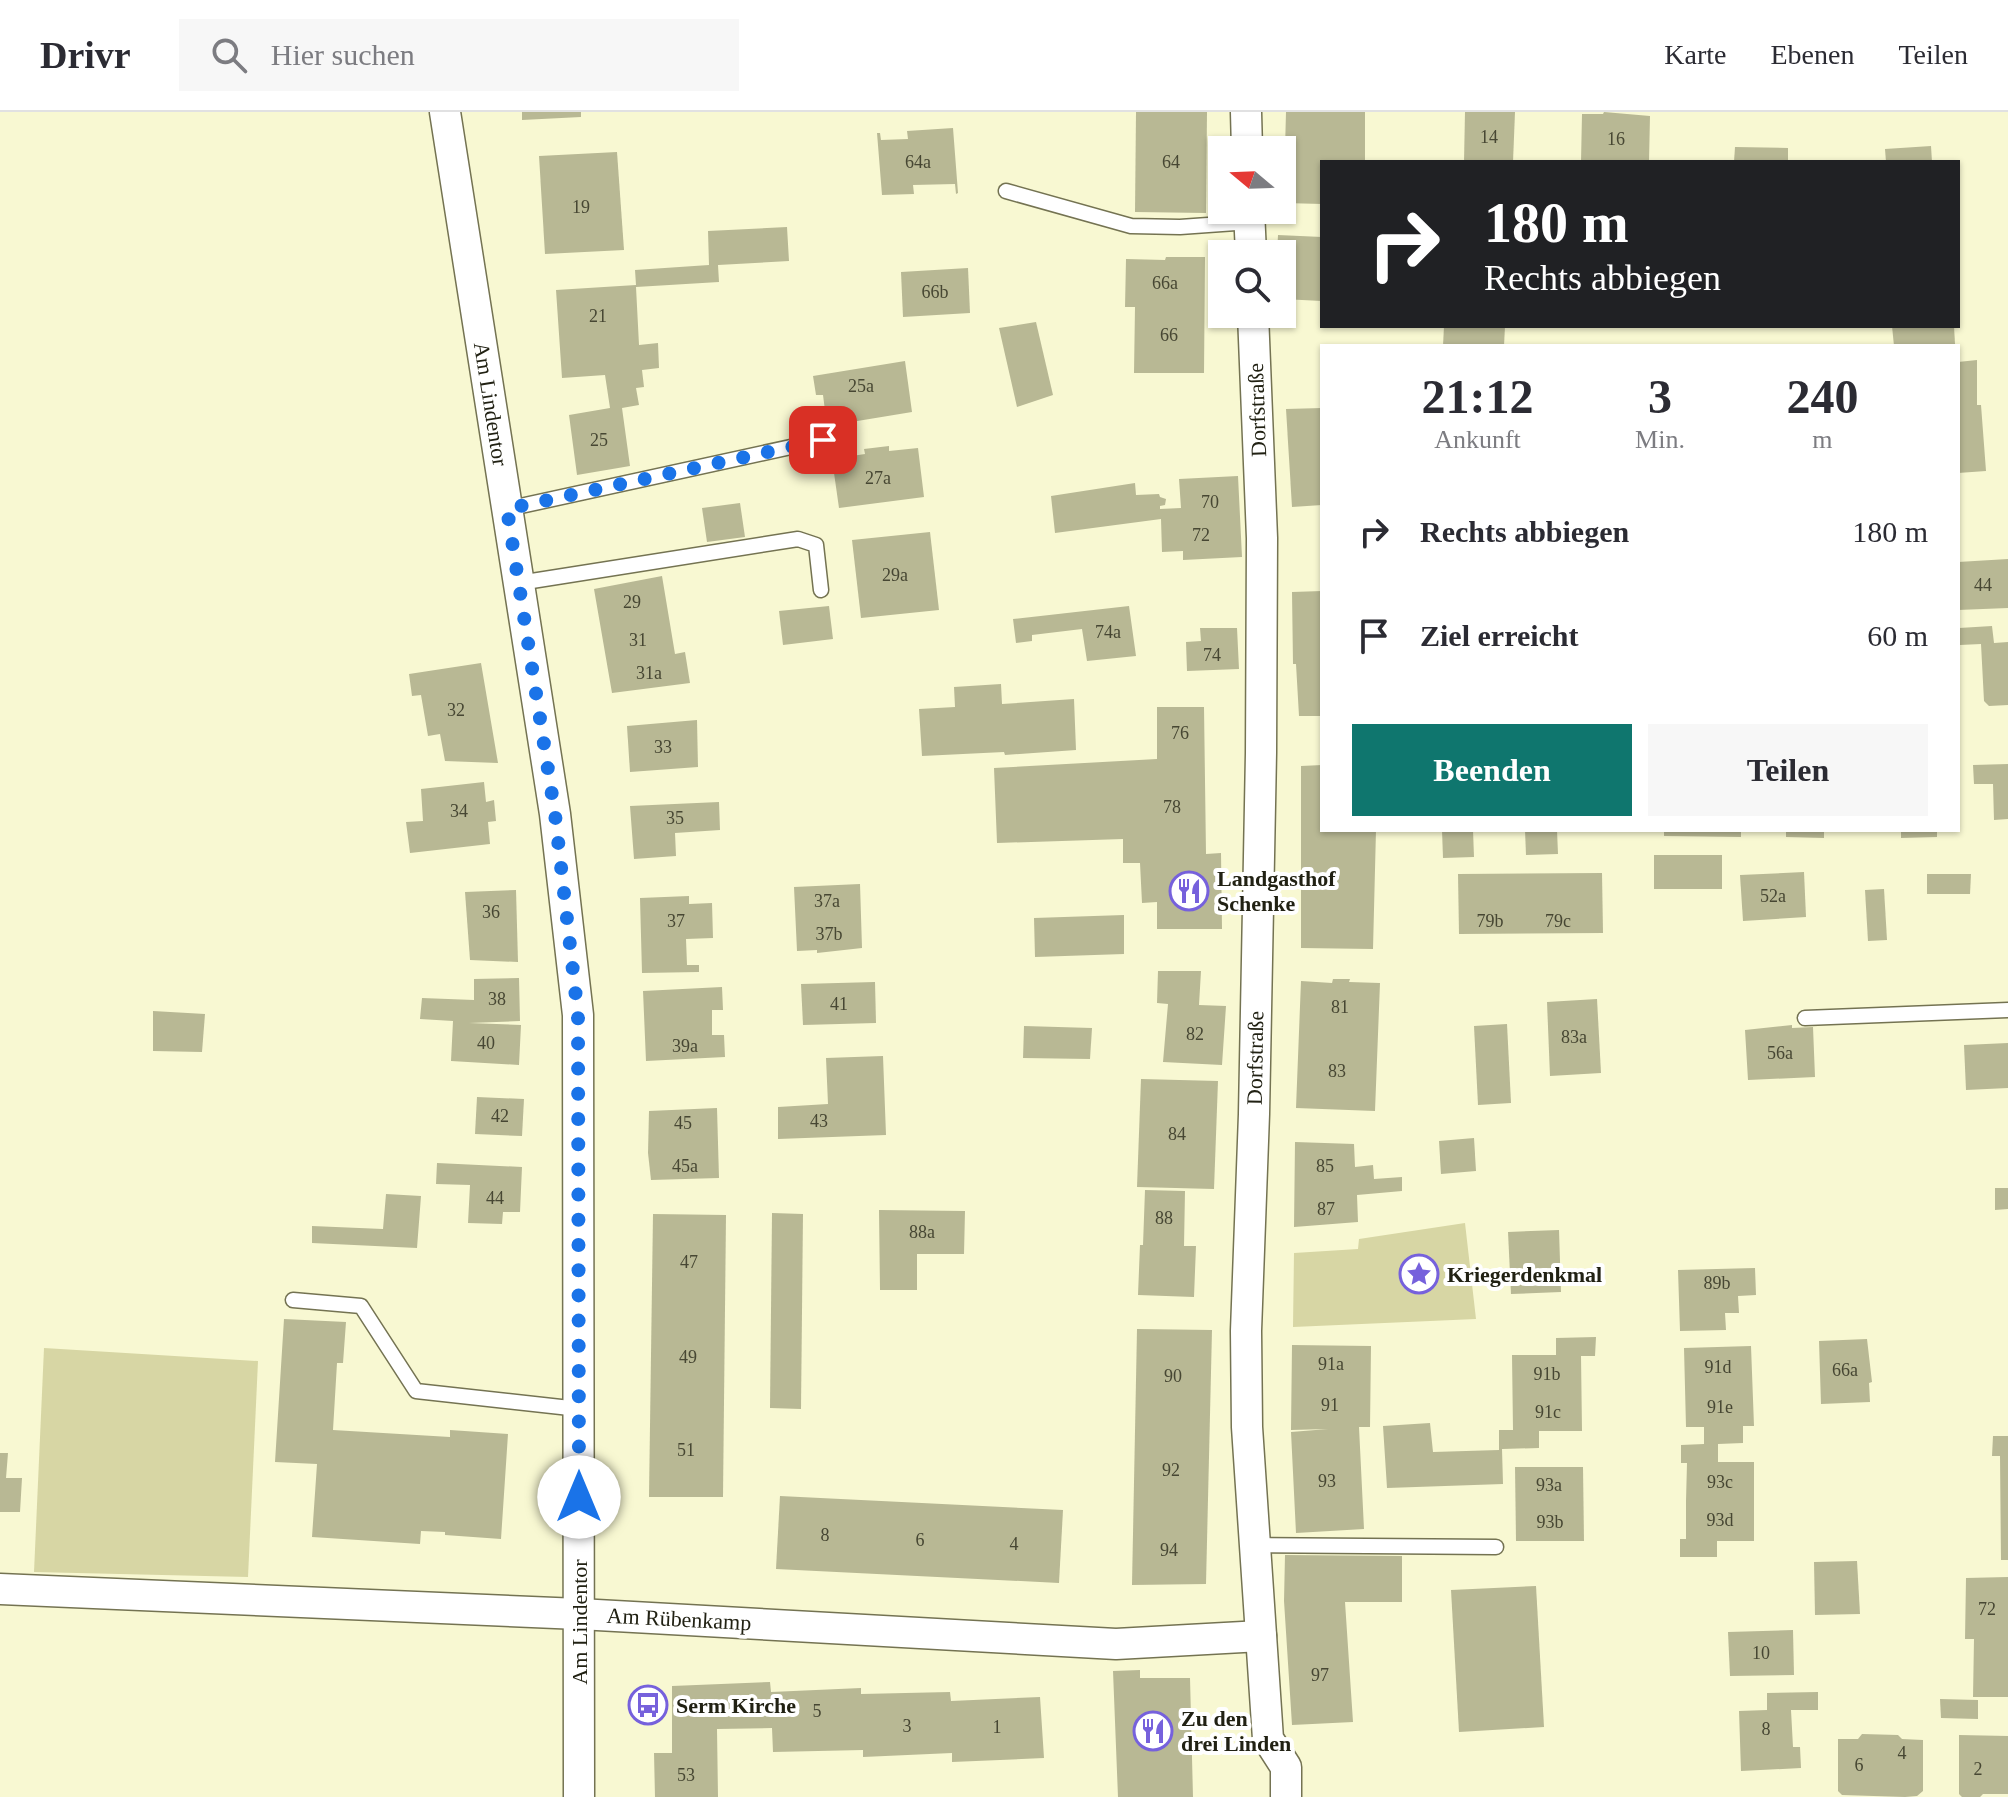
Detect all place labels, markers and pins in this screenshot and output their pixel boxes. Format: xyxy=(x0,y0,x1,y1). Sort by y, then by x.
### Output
pin xyxy=(789,406,857,474)
place label: Landgasthof Schenke xyxy=(1217,866,1336,916)
restaurant icon: Landgasthof Schenke xyxy=(1168,870,1210,912)
place icon: Kriegerdenkmal xyxy=(1398,1253,1440,1295)
place label: Kriegerdenkmal xyxy=(1447,1262,1602,1287)
bus stop icon: Serm Kirche xyxy=(627,1684,669,1726)
place label: Serm Kirche xyxy=(676,1693,796,1718)
place label: Zu den drei Linden xyxy=(1181,1706,1291,1756)
restaurant icon: Zu den drei Linden xyxy=(1132,1710,1174,1752)

